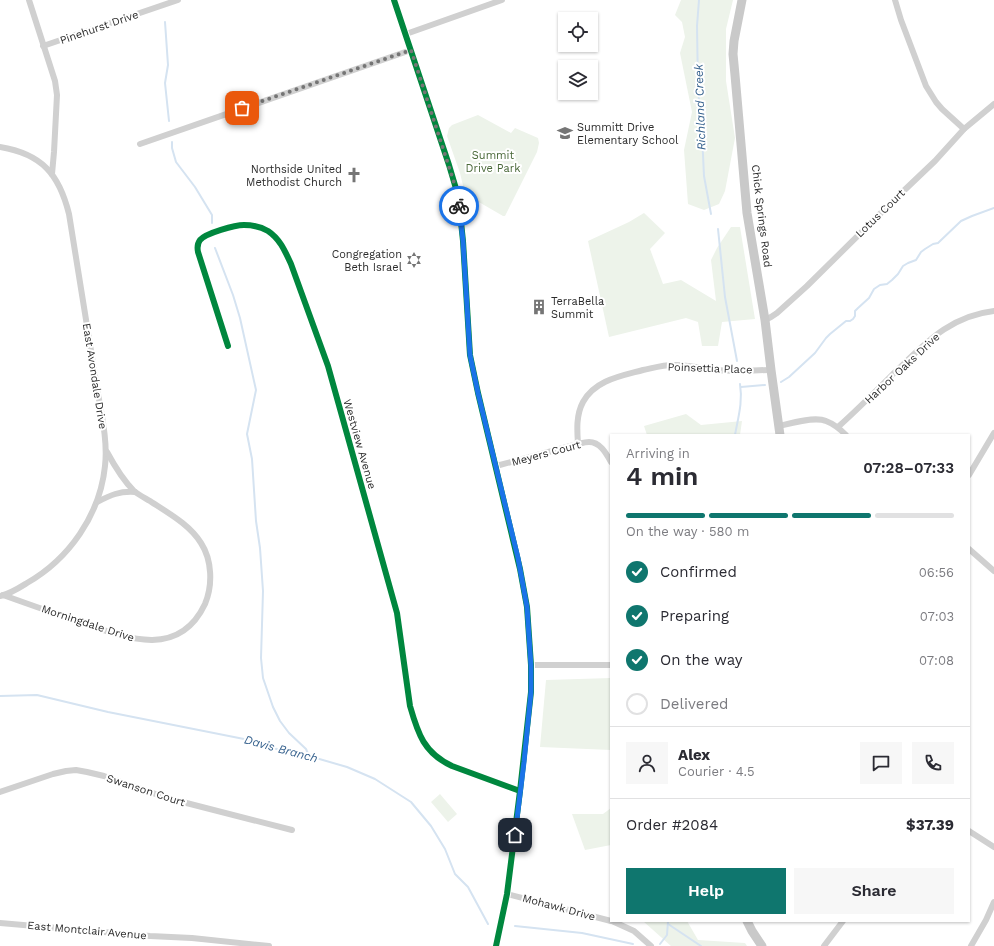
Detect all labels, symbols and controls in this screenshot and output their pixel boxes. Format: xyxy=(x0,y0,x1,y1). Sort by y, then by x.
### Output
street label: Pinehurst Drive xyxy=(58,8,140,47)
map controls xyxy=(558,12,598,100)
button: locate xyxy=(558,12,598,52)
button: layers xyxy=(558,60,598,100)
water label: Richland Creek xyxy=(691,63,709,151)
pin xyxy=(225,91,259,125)
icon: bag xyxy=(231,97,253,119)
place label: Summitt Drive Elementary School xyxy=(577,121,679,147)
school or university icon: Summitt Drive Elementary School xyxy=(556,124,574,142)
park label: Summit Drive Park xyxy=(466,149,520,175)
place label: Northside United Methodist Church xyxy=(246,163,342,189)
street label: Chick Springs Road xyxy=(749,164,774,268)
church icon: Northside United Methodist Church xyxy=(345,166,363,184)
courier xyxy=(439,186,479,226)
street label: Lotus Court xyxy=(853,186,908,240)
icon: bike xyxy=(448,195,470,217)
place label: Congregation Beth Israel xyxy=(332,248,403,274)
synagogue icon: Congregation Beth Israel xyxy=(405,251,423,269)
place label: TerraBella Summit xyxy=(551,295,604,321)
building icon: TerraBella Summit xyxy=(530,298,548,316)
street label: East Avondale Drive xyxy=(80,322,109,430)
street label: Harbor Oaks Drive xyxy=(862,330,942,406)
street label: Poinsettia Place xyxy=(667,361,753,376)
street label: Westview Avenue xyxy=(340,398,379,491)
street label: Meyers Court xyxy=(510,438,582,469)
text: Arriving in xyxy=(626,446,690,461)
text: 07:28–07:33 xyxy=(863,459,954,477)
text: 4 min xyxy=(626,461,698,491)
text: On the way · 580 m xyxy=(626,524,749,539)
icon: check xyxy=(626,561,648,583)
text: Confirmed xyxy=(660,563,737,581)
text: 06:56 xyxy=(919,565,954,580)
street label: Morningdale Drive xyxy=(40,602,136,645)
icon: check xyxy=(626,605,648,627)
text: Preparing xyxy=(660,607,729,625)
text: 07:03 xyxy=(920,609,954,624)
icon: check xyxy=(626,649,648,671)
text: On the way xyxy=(660,651,742,669)
text: 07:08 xyxy=(919,653,954,668)
text: Delivered xyxy=(660,695,728,713)
water label: Davis Branch xyxy=(243,732,319,766)
button: person xyxy=(626,742,668,784)
button: chat xyxy=(860,742,902,784)
button: phone xyxy=(912,742,954,784)
text: Alex xyxy=(678,746,710,764)
text: Courier · 4.5 xyxy=(678,764,755,779)
street label: Swanson Court xyxy=(105,772,187,809)
text: Order #2084 xyxy=(626,816,718,834)
text: $37.39 xyxy=(906,816,954,834)
pin xyxy=(498,818,532,852)
icon: home xyxy=(504,824,526,846)
button: Help xyxy=(626,868,786,914)
button: Share xyxy=(794,868,954,914)
street label: Mohawk Drive xyxy=(521,891,597,923)
street label: East Montclair Avenue xyxy=(27,919,147,942)

